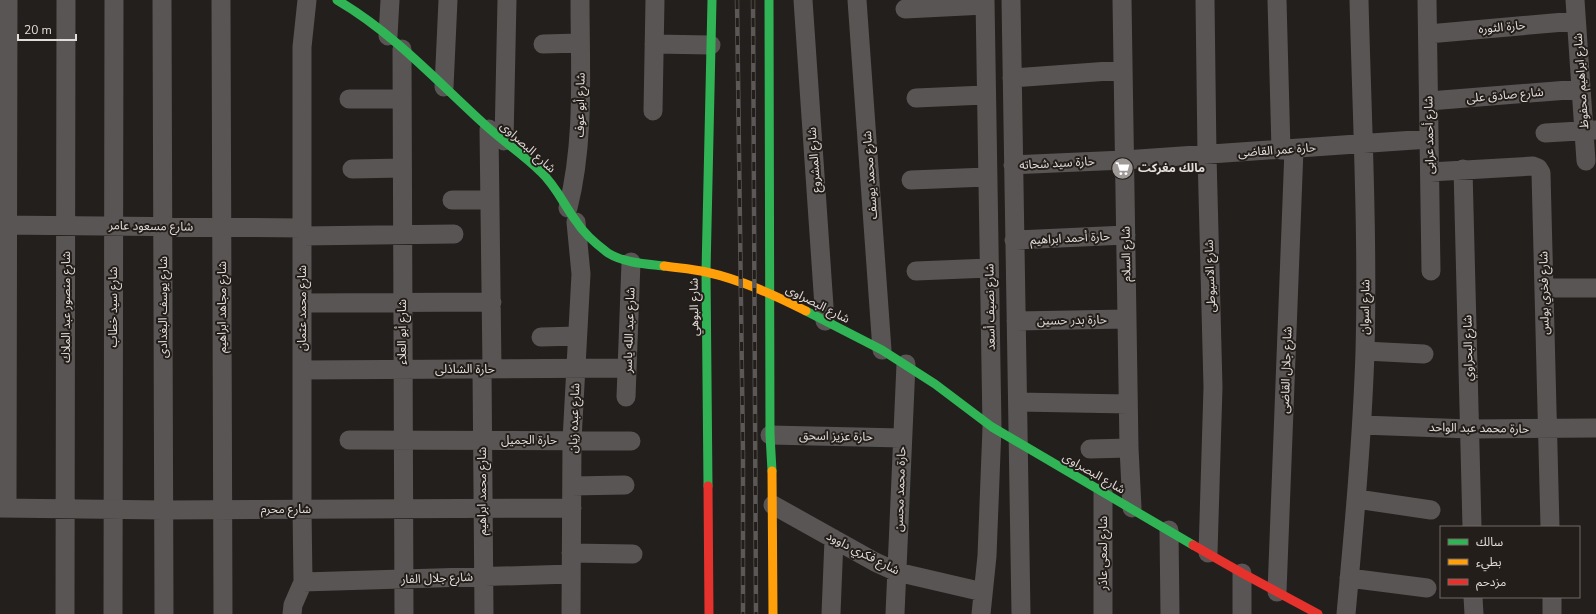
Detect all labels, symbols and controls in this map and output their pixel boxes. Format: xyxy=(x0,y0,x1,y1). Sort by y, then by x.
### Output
scale bar xyxy=(18,16,76,42)
street label: حارة الثوره xyxy=(1478,17,1526,37)
text: 20 m xyxy=(24,22,52,38)
street label: شارع ابراهيم محفوظ xyxy=(1570,32,1593,129)
street label: شارع أبو عوف xyxy=(571,72,590,138)
street label: شارع صادق على xyxy=(1466,84,1544,107)
street label: شارع أحمد عرابى xyxy=(1420,96,1439,174)
street label: شارع البصراوى xyxy=(496,118,559,177)
street label: شارع المشروع xyxy=(804,127,825,193)
street label: شارع محمد يوسف xyxy=(859,130,882,220)
street label: حارة عمر القاضى xyxy=(1237,139,1317,161)
street label: حارة سيد شحاته xyxy=(1019,153,1095,173)
supermarket icon: مالك مغركت xyxy=(1109,155,1135,181)
place label: مالك مغركت xyxy=(1138,160,1205,176)
street label: شارع مسعود عامر xyxy=(108,217,193,236)
street label: شارع السلام xyxy=(1118,226,1135,282)
street label: حارة أحمد ابراهيم xyxy=(1030,228,1111,249)
street label: شارع الاسيوطى xyxy=(1201,239,1220,313)
street label: شارع منصور عبد الملاك xyxy=(58,251,75,363)
street label: شارع فخري بولس xyxy=(1535,251,1555,335)
street label: شارع يوسف البغدادى xyxy=(155,256,172,358)
street label: شارع مجاهد ابراهيم xyxy=(214,261,231,353)
street label: شارع نصيف أسعد xyxy=(981,263,1000,350)
street label: شارع محمد عثمان xyxy=(294,265,311,351)
street label: شارع سيد خطاب xyxy=(105,267,122,347)
street label: شارع البوهي xyxy=(685,278,704,336)
street label: شارع اسوان xyxy=(1357,279,1374,335)
street label: شارع البصراوى xyxy=(783,281,853,328)
street label: شارع عبد الله ياسر xyxy=(619,287,639,374)
street label: شارع أبو العلاء xyxy=(394,299,411,365)
street label: حارة بدر حسين xyxy=(1037,311,1107,329)
street label: شارع البحراوي xyxy=(1459,315,1478,381)
street label: شارع جلال القاضى xyxy=(1276,326,1297,414)
street label: حارة الشاذلى xyxy=(435,361,495,377)
street label: شارع عبده زيان xyxy=(565,383,584,453)
street label: حارة محمد عبد الواحد xyxy=(1429,419,1529,437)
street label: حارة عزيز اسحق xyxy=(799,427,873,445)
street label: حارة الجميل xyxy=(501,432,557,448)
street label: حارة محمد محسن xyxy=(891,446,909,532)
street label: شارع محمد ابراهيم xyxy=(474,447,491,535)
street label: شارع البصراوى xyxy=(1059,449,1128,498)
street label: شارع محرم xyxy=(261,501,311,518)
street label: شارع لمعى عاذر xyxy=(1095,516,1112,591)
legend xyxy=(1440,526,1580,598)
street label: شارع فكري داوود xyxy=(823,528,902,580)
text: سالك xyxy=(1476,534,1503,550)
text: بطيء xyxy=(1476,554,1502,572)
street label: شارع جلال الفار xyxy=(400,569,473,588)
text: مزدحم xyxy=(1476,574,1506,591)

